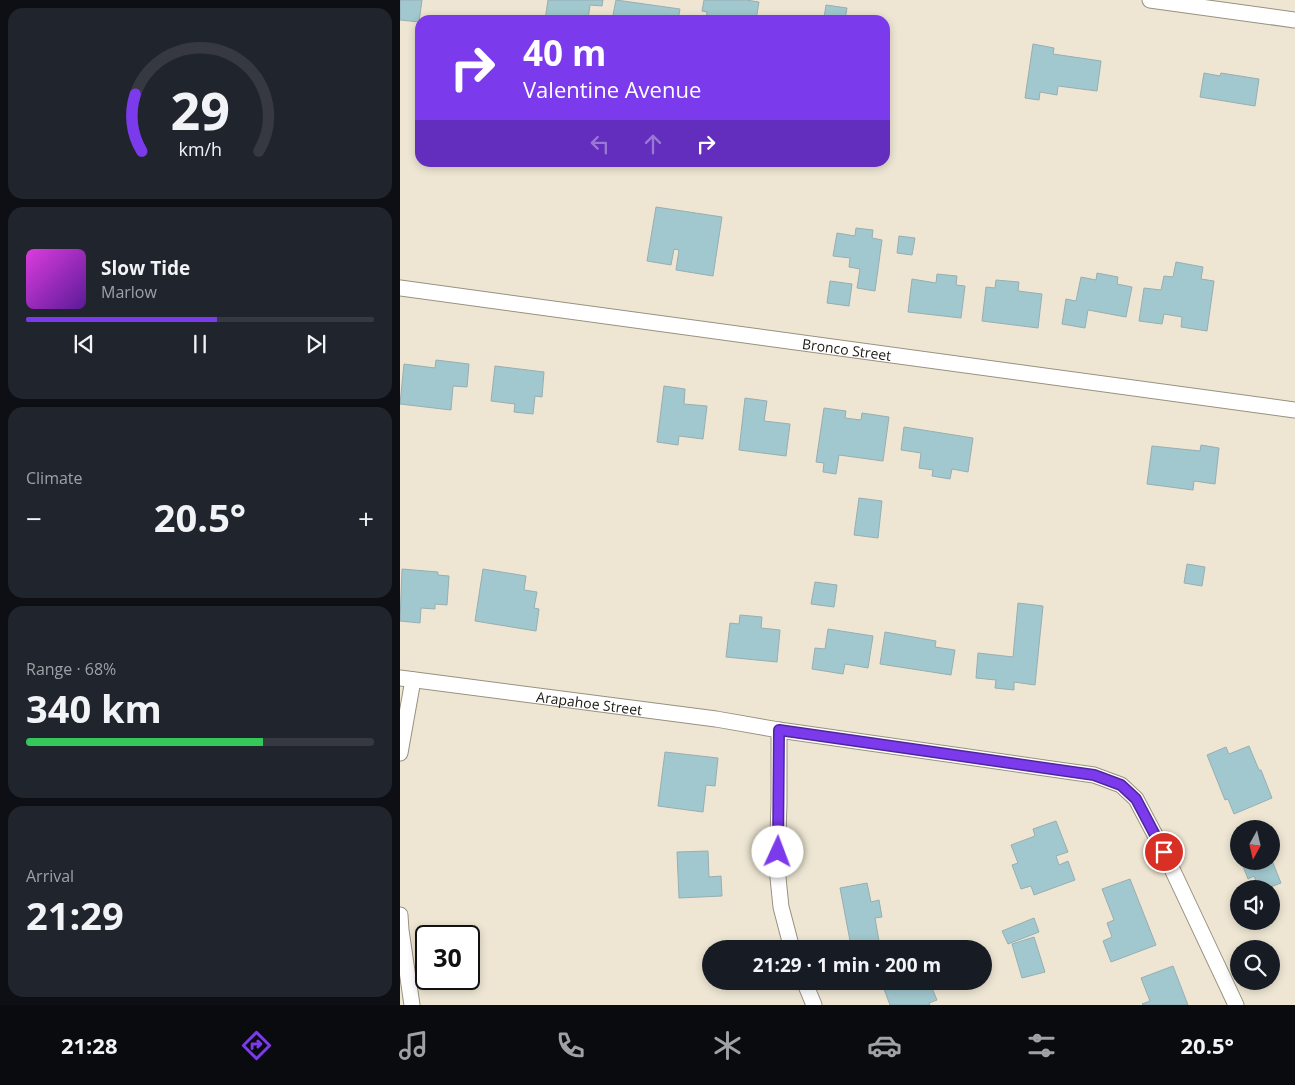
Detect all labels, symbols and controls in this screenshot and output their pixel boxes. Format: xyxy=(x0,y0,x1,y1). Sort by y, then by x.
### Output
text: 40 m xyxy=(523,29,606,76)
icon: right xyxy=(440,35,505,100)
text: 29 xyxy=(170,74,230,145)
text: Valentine Avenue xyxy=(523,74,701,104)
icon: left xyxy=(586,130,614,158)
icon: ahead xyxy=(639,130,667,158)
icon: right xyxy=(692,130,720,158)
text: km/h xyxy=(178,137,222,161)
text: Slow Tide xyxy=(101,255,190,281)
text: Marlow xyxy=(101,281,157,303)
icon: previous xyxy=(70,330,98,358)
icon: pause xyxy=(186,330,214,358)
icon: next xyxy=(302,330,330,358)
street label: Bronco Street xyxy=(801,333,893,364)
text: Climate xyxy=(26,467,83,489)
text: 20.5° xyxy=(154,491,246,543)
text: − xyxy=(26,499,42,537)
text: + xyxy=(358,499,374,537)
text: Range · 68% xyxy=(26,658,116,680)
text: 340 km xyxy=(26,682,162,734)
street label: Arapahoe Street xyxy=(535,686,643,719)
north arrow xyxy=(1230,820,1280,870)
map controls xyxy=(1230,820,1280,990)
position arrow xyxy=(751,825,803,877)
pin xyxy=(1143,831,1185,873)
icon: arrive xyxy=(1150,838,1178,866)
text: Arrival xyxy=(26,865,74,887)
button: sound xyxy=(1230,880,1280,930)
text: 21:29 xyxy=(26,889,124,941)
speed limit sign: 30 xyxy=(415,925,480,990)
button: search xyxy=(1230,940,1280,990)
text: 21:29 · 1 min · 200 m xyxy=(753,952,941,978)
icon: directions xyxy=(239,1028,274,1063)
icon: music xyxy=(396,1028,431,1063)
icon: phone xyxy=(553,1028,588,1063)
icon: climate xyxy=(710,1028,745,1063)
icon: car xyxy=(867,1028,902,1063)
icon: filters xyxy=(1024,1028,1059,1063)
text: 21:28 xyxy=(61,1030,118,1060)
text: 20.5° xyxy=(1181,1030,1234,1060)

